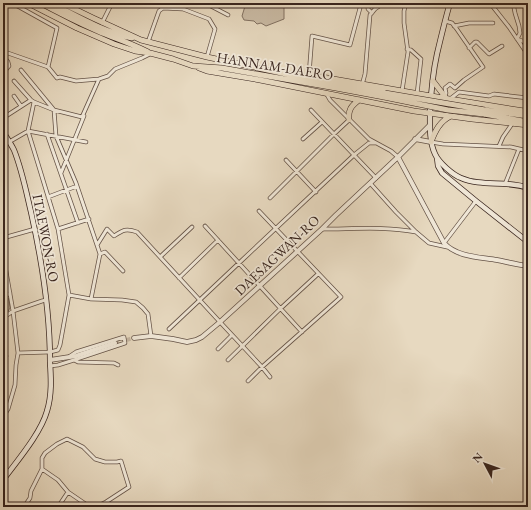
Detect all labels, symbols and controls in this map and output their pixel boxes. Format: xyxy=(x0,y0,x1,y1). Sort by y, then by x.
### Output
street label: HANNAM-DAERO xyxy=(215,48,335,84)
street label: ITAEWON-RO xyxy=(29,193,63,284)
street label: DAESAGWAN-RO xyxy=(231,211,324,299)
north arrow xyxy=(465,444,505,484)
text: N xyxy=(469,449,486,465)

